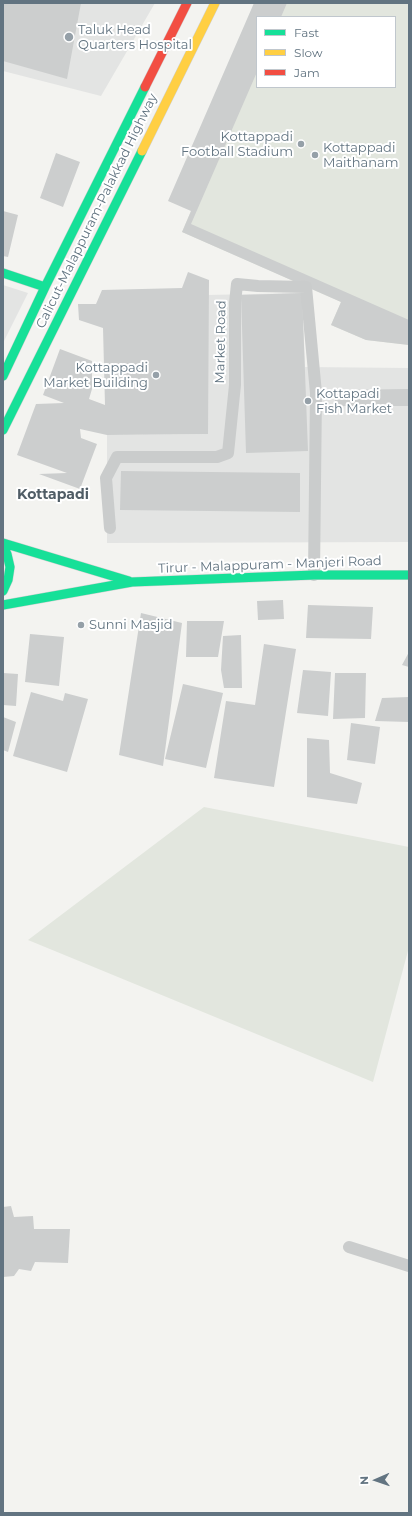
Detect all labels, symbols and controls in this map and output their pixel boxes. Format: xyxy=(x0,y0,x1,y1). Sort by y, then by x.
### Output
legend xyxy=(256,16,396,88)
place label: Taluk Head Quarters Hospital xyxy=(78,22,192,53)
text: Fast xyxy=(294,25,319,40)
marker: Taluk Head Quarters Hospital xyxy=(63,31,75,43)
text: Slow xyxy=(294,45,323,60)
text: Jam xyxy=(294,65,320,80)
street label: Calicut-Malappuram-Palakkad Highway xyxy=(33,91,161,331)
place label: Kottappadi Football Stadium xyxy=(181,129,293,160)
marker: Kottappadi Football Stadium xyxy=(296,139,306,149)
place label: Kottappadi Maithanam xyxy=(323,140,398,171)
marker: Kottappadi Maithanam xyxy=(310,150,320,160)
street label: Market Road xyxy=(212,300,230,384)
place label: Kottappadi Market Building xyxy=(43,360,148,391)
marker: Kottappadi Market Building xyxy=(151,370,161,380)
place label: Kottapadi Fish Market xyxy=(316,386,392,417)
marker: Kottapadi Fish Market xyxy=(303,396,313,406)
district label: Kottapadi xyxy=(17,487,89,503)
street label: Tirur - Malappuram - Manjeri Road xyxy=(158,553,382,577)
place label: Sunni Masjid xyxy=(89,617,173,633)
marker: Sunni Masjid xyxy=(76,620,86,630)
north arrow xyxy=(356,1460,396,1500)
text: N xyxy=(357,1476,371,1485)

